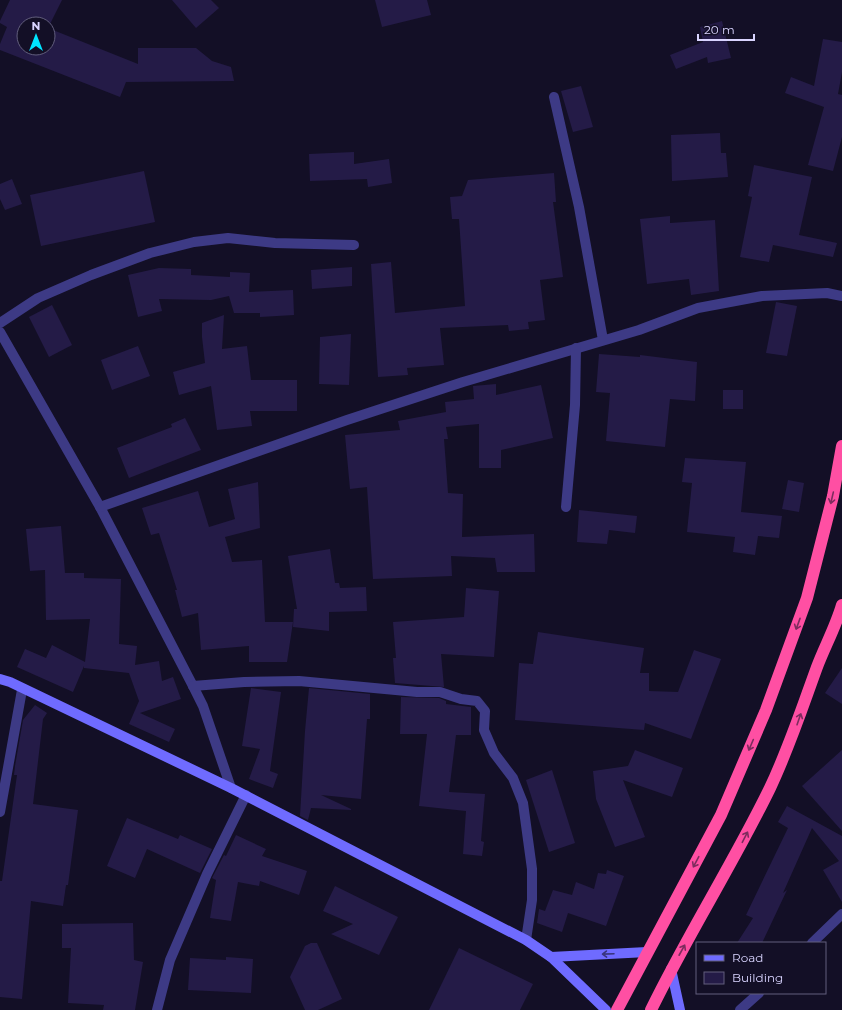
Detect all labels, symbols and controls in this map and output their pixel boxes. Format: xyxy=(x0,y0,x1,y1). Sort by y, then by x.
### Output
north arrow xyxy=(16,16,56,56)
scale bar xyxy=(698,16,754,42)
text: N xyxy=(32,19,40,33)
text: 20 m xyxy=(704,22,735,37)
one-way arrow xyxy=(828,492,836,505)
one-way arrow xyxy=(793,617,801,629)
one-way arrow xyxy=(796,713,804,725)
one-way arrow xyxy=(747,738,754,750)
one-way arrow xyxy=(742,831,749,843)
one-way arrow xyxy=(691,856,699,868)
legend xyxy=(696,942,826,994)
one-way arrow xyxy=(678,944,686,956)
one-way arrow xyxy=(602,950,615,957)
text: Road xyxy=(732,950,763,965)
text: Building xyxy=(732,970,783,985)

